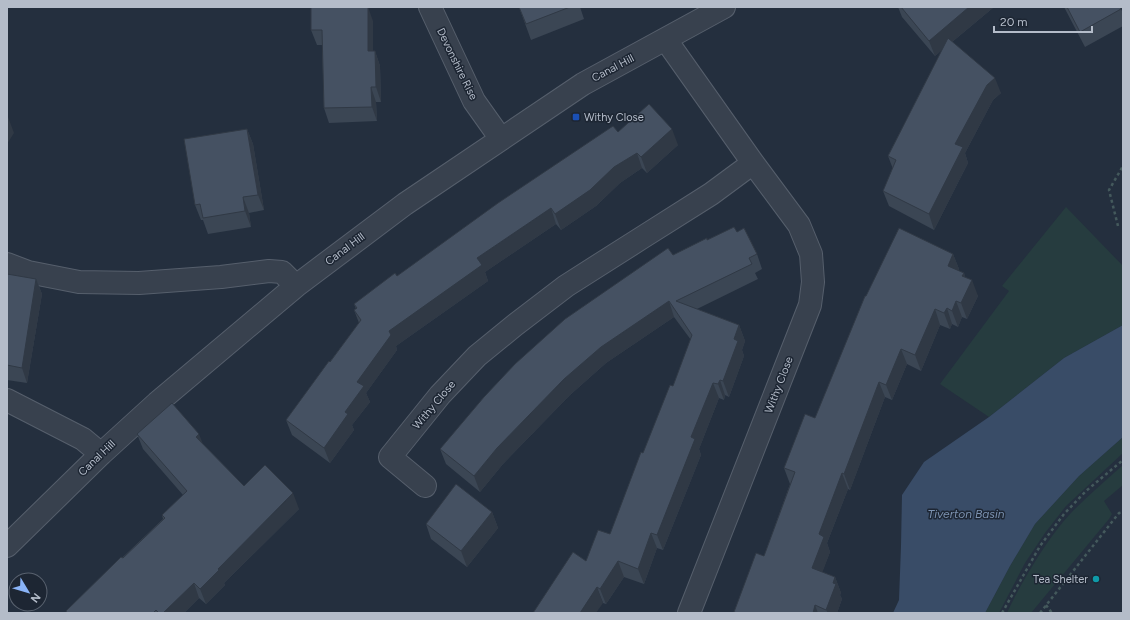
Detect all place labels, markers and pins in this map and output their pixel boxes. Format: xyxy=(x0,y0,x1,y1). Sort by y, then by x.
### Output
place label: Withy Close xyxy=(584,111,644,124)
marker: Withy Close xyxy=(571,112,581,122)
place label: Tea Shelter xyxy=(1033,573,1088,586)
marker: Tea Shelter xyxy=(1091,574,1101,584)

